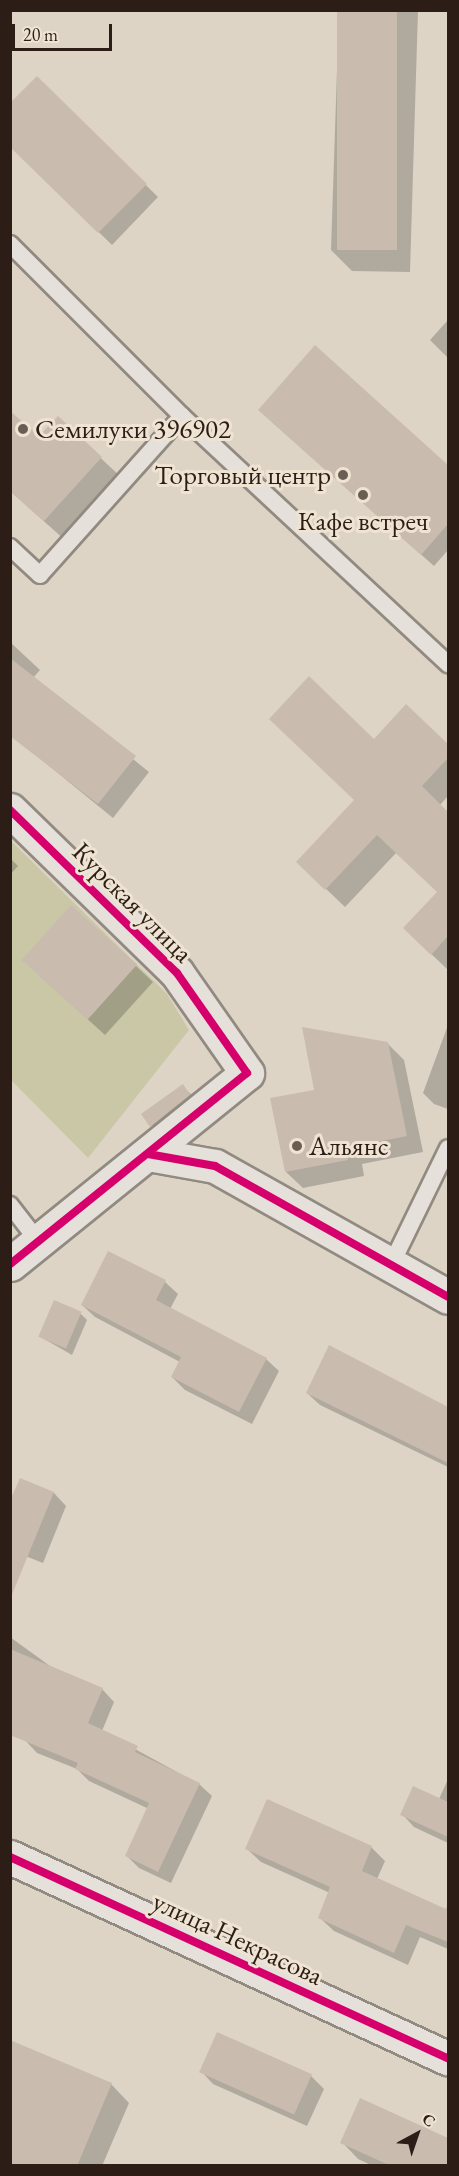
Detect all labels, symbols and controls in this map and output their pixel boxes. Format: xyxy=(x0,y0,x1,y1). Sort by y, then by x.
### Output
scale bar xyxy=(15,12,116,50)
text: 20 m xyxy=(23,23,58,46)
place label: Семилуки 396902 xyxy=(35,413,231,445)
marker: Семилуки 396902 xyxy=(16,422,30,436)
place label: Торговый центр xyxy=(154,459,331,491)
marker: Торговый центр xyxy=(336,468,350,482)
marker: Кафе встреч xyxy=(356,488,370,502)
place label: Кафе встреч xyxy=(298,505,428,537)
street label: Курская улица xyxy=(66,835,200,969)
place label: Альянс xyxy=(309,1130,389,1162)
marker: Альянс xyxy=(290,1139,304,1153)
street label: улица Некрасова xyxy=(148,1884,328,1992)
north arrow xyxy=(387,2104,447,2164)
text: С xyxy=(418,2108,440,2132)

